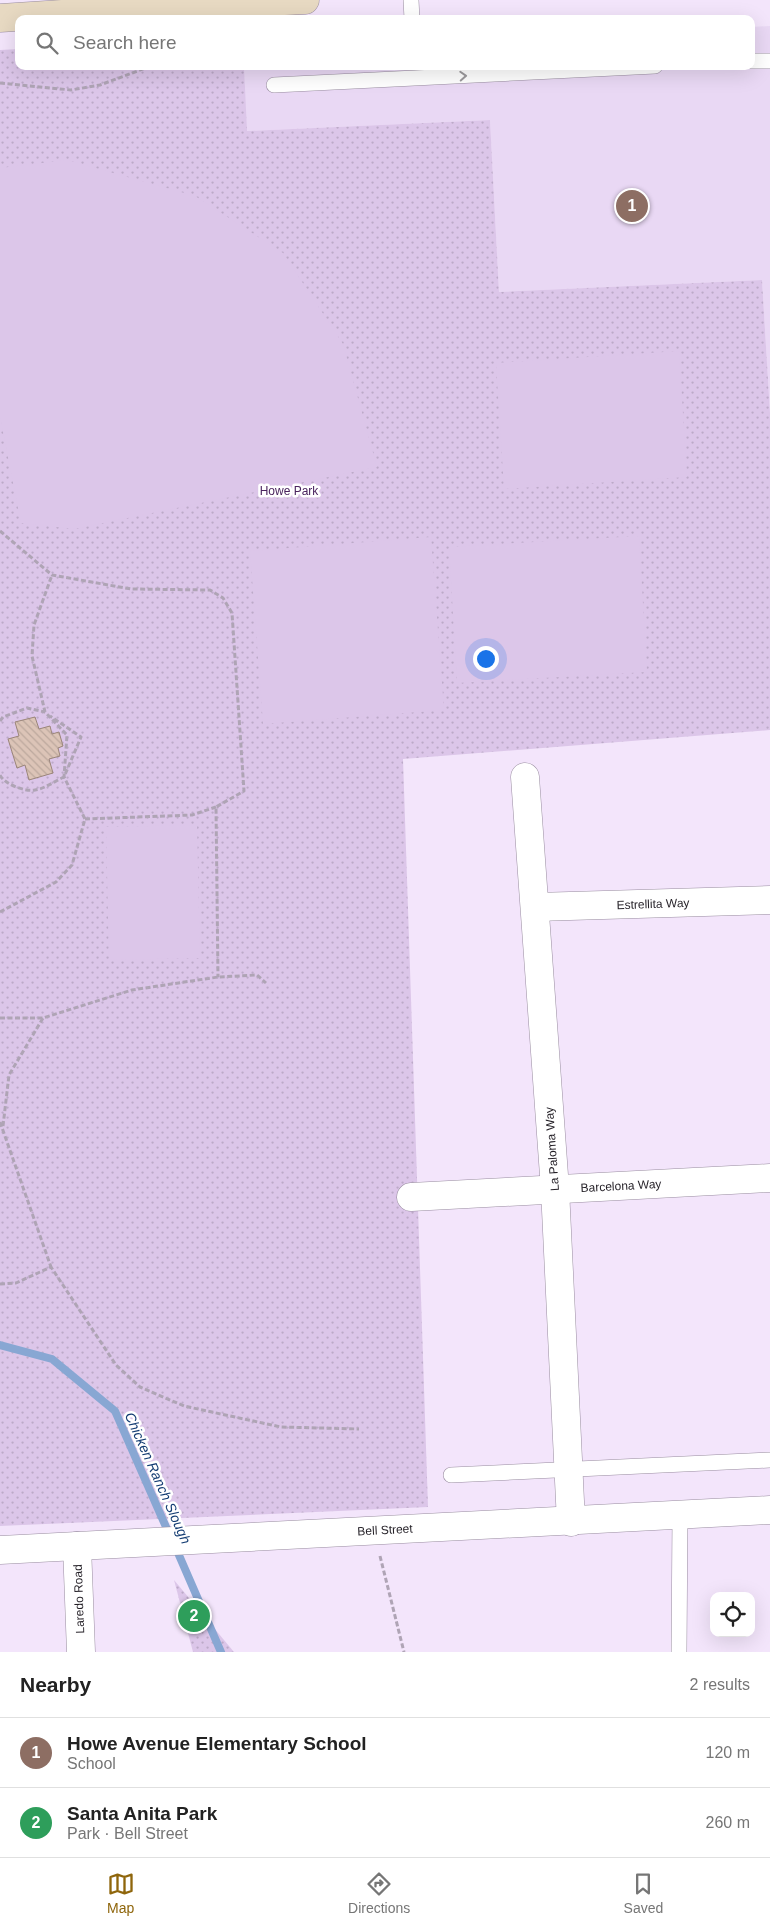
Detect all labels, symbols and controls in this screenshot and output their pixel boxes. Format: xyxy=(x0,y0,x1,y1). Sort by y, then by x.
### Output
search box xyxy=(15,15,755,70)
icon: search xyxy=(33,29,61,57)
text: Search here xyxy=(73,32,177,53)
one-way arrow xyxy=(459,70,467,81)
pin: 1 xyxy=(616,187,648,225)
park label: Howe Park xyxy=(260,484,319,498)
your location xyxy=(473,646,499,672)
street label: Estrellita Way xyxy=(616,896,690,912)
street label: La Paloma Way xyxy=(542,1106,562,1192)
street label: Barcelona Way xyxy=(580,1177,662,1195)
water label: Chicken Ranch Slough xyxy=(122,1410,194,1547)
street label: Bell Street xyxy=(357,1522,414,1538)
street label: Laredo Road xyxy=(71,1564,87,1634)
map controls xyxy=(710,1592,755,1637)
button: locate xyxy=(710,1592,755,1637)
pin: 2 xyxy=(178,1597,210,1635)
text: Nearby xyxy=(20,1673,91,1696)
text: 2 results xyxy=(690,1676,750,1693)
text: Howe Avenue Elementary School xyxy=(67,1733,367,1754)
text: 1 xyxy=(32,1744,40,1761)
text: 120 m xyxy=(706,1744,750,1761)
text: School xyxy=(67,1755,116,1772)
text: Santa Anita Park xyxy=(67,1803,217,1824)
text: 2 xyxy=(32,1814,40,1831)
text: 260 m xyxy=(706,1814,750,1831)
text: Park · Bell Street xyxy=(67,1825,188,1842)
tab: Map xyxy=(107,1870,135,1916)
tab: Directions xyxy=(348,1870,410,1916)
tab: Saved xyxy=(624,1870,663,1916)

